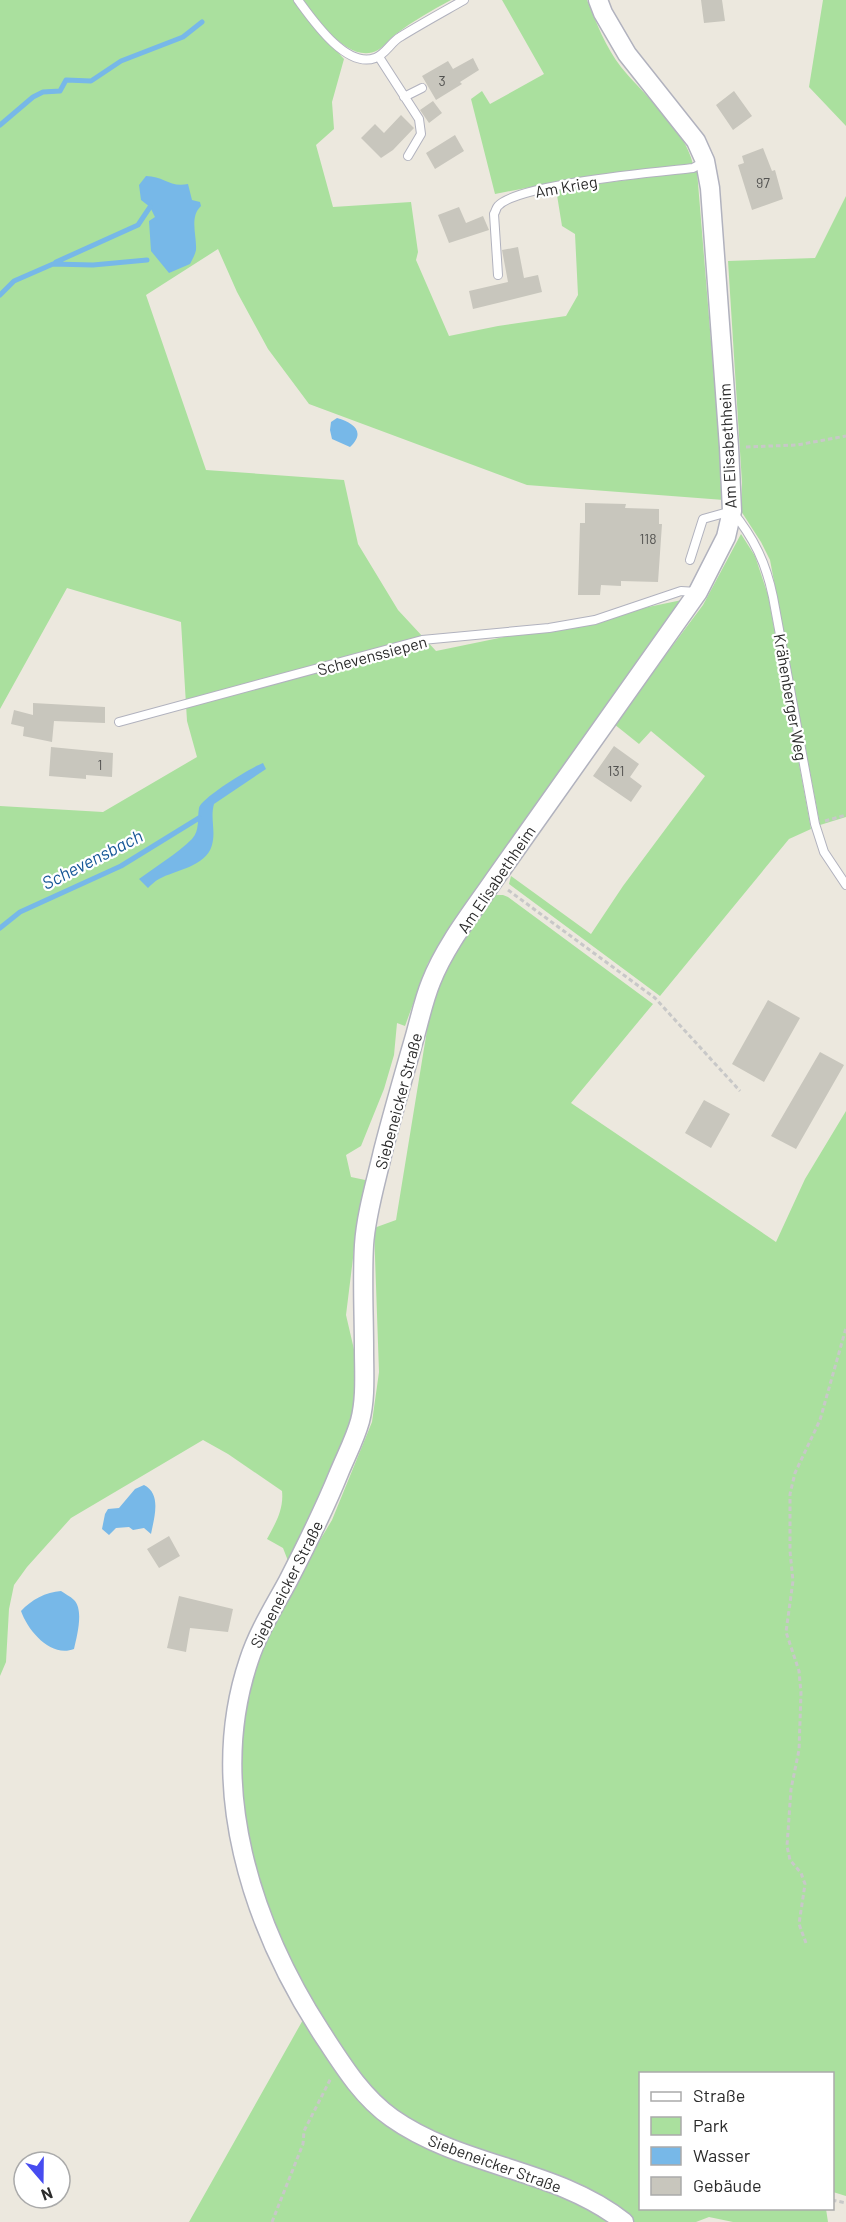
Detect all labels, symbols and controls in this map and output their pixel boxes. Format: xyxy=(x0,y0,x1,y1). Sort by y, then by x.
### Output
house number: 3 xyxy=(438,72,446,89)
street label: Am Krieg xyxy=(533,171,599,201)
house number: 97 xyxy=(756,174,770,191)
street label: Am Elisabethheim xyxy=(714,383,740,509)
house number: 118 xyxy=(639,530,657,547)
street label: Schevenssiepen xyxy=(315,631,429,679)
street label: Krähenberger Weg xyxy=(770,632,812,762)
house number: 1 xyxy=(98,756,102,773)
house number: 131 xyxy=(608,762,624,779)
street label: Am Elisabethheim xyxy=(453,822,539,936)
water label: Schevensbach xyxy=(38,824,146,894)
street label: Siebeneicker Straße xyxy=(371,1031,425,1171)
street label: Siebeneicker Straße xyxy=(246,1517,326,1651)
legend xyxy=(639,2072,834,2210)
text: Straße xyxy=(693,2084,745,2106)
text: Park xyxy=(693,2114,728,2136)
street label: Siebeneicker Straße xyxy=(426,2130,564,2196)
text: Wasser xyxy=(693,2144,751,2166)
north arrow xyxy=(12,2150,72,2210)
text: Gebäude xyxy=(693,2174,762,2196)
text: N xyxy=(39,2184,56,2205)

